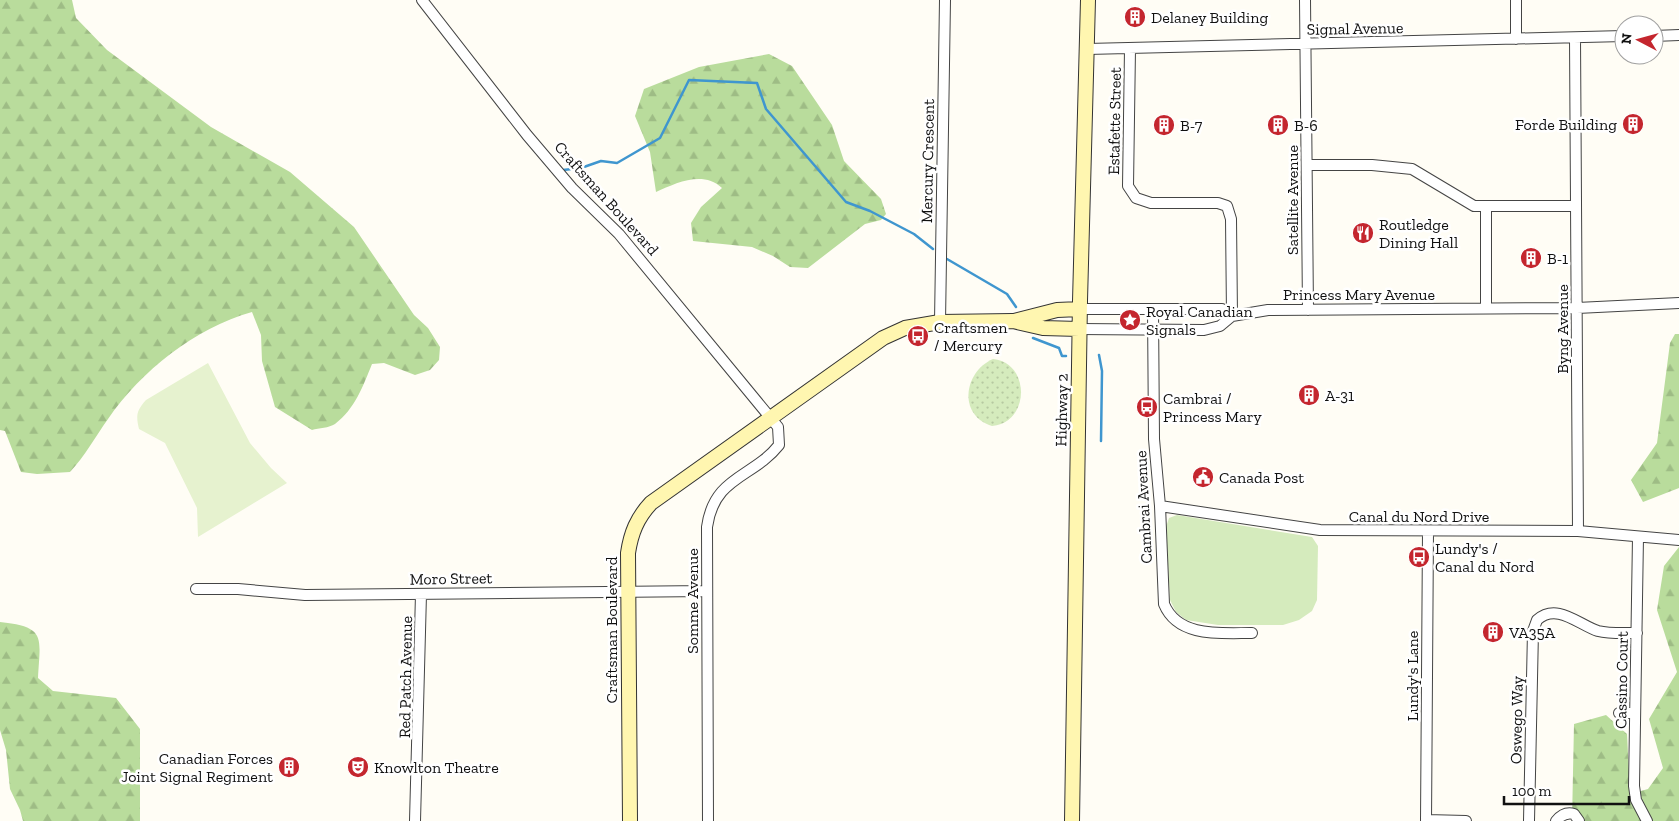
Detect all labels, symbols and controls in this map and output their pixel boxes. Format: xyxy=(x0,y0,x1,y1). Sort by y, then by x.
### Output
building icon: Delaney Building xyxy=(1123,5,1147,29)
place label: Delaney Building xyxy=(1151,8,1268,27)
north arrow xyxy=(1614,15,1664,65)
street label: Signal Avenue xyxy=(1306,18,1404,39)
text: N xyxy=(1618,32,1636,45)
street label: Estafette Street xyxy=(1104,67,1125,175)
street label: Mercury Crescent xyxy=(917,99,938,223)
building icon: Forde Building xyxy=(1621,112,1645,136)
building icon: B-7 xyxy=(1152,113,1176,137)
building icon: B-6 xyxy=(1266,113,1290,137)
place label: Forde Building xyxy=(1515,115,1617,134)
place label: B-7 xyxy=(1180,116,1203,135)
place label: B-6 xyxy=(1294,116,1318,135)
street label: Craftsman Boulevard xyxy=(550,137,663,259)
street label: Satellite Avenue xyxy=(1283,145,1302,255)
place label: Routledge Dining Hall xyxy=(1379,215,1458,252)
restaurant icon: Routledge Dining Hall xyxy=(1351,221,1375,245)
building icon: B-1 xyxy=(1519,246,1543,270)
place label: B-1 xyxy=(1547,249,1568,268)
street label: Byng Avenue xyxy=(1553,284,1572,374)
street label: Princess Mary Avenue xyxy=(1283,285,1435,304)
place label: Royal Canadian Signals xyxy=(1146,302,1253,339)
place icon: Royal Canadian Signals xyxy=(1118,308,1142,332)
place label: Craftsmen / Mercury xyxy=(934,318,1008,355)
bus stop icon: Craftsmen / Mercury xyxy=(906,324,930,348)
street label: Highway 2 xyxy=(1051,373,1072,447)
building icon: A-31 xyxy=(1297,383,1321,407)
place label: A-31 xyxy=(1325,386,1354,405)
place label: Cambrai / Princess Mary xyxy=(1163,389,1263,426)
bus stop icon: Cambrai / Princess Mary xyxy=(1135,395,1159,419)
street label: Cambrai Avenue xyxy=(1131,450,1156,564)
public building icon: Canada Post xyxy=(1191,465,1215,489)
place label: Canada Post xyxy=(1219,468,1304,487)
street label: Canal du Nord Drive xyxy=(1349,507,1489,526)
place label: Lundy's / Canal du Nord xyxy=(1435,539,1535,576)
bus stop icon: Lundy's / Canal du Nord xyxy=(1407,545,1431,569)
street label: Somme Avenue xyxy=(683,548,702,654)
street label: Craftsman Boulevard xyxy=(602,556,621,703)
street label: Moro Street xyxy=(410,568,493,589)
street label: Red Patch Avenue xyxy=(395,616,416,738)
building icon: VA35A xyxy=(1481,620,1505,644)
place label: VA35A xyxy=(1508,623,1556,642)
street label: Lundy's Lane xyxy=(1403,631,1422,721)
street label: Cassino Court xyxy=(1611,631,1632,729)
street label: Oswego Way xyxy=(1506,675,1527,764)
place label: Canadian Forces Joint Signal Regiment xyxy=(121,749,273,786)
building icon: Canadian Forces Joint Signal Regiment xyxy=(277,755,301,779)
theatre icon: Knowlton Theatre xyxy=(346,755,370,779)
place label: Knowlton Theatre xyxy=(374,758,499,777)
scale bar xyxy=(1504,774,1629,806)
text: 100 m xyxy=(1512,782,1551,800)

